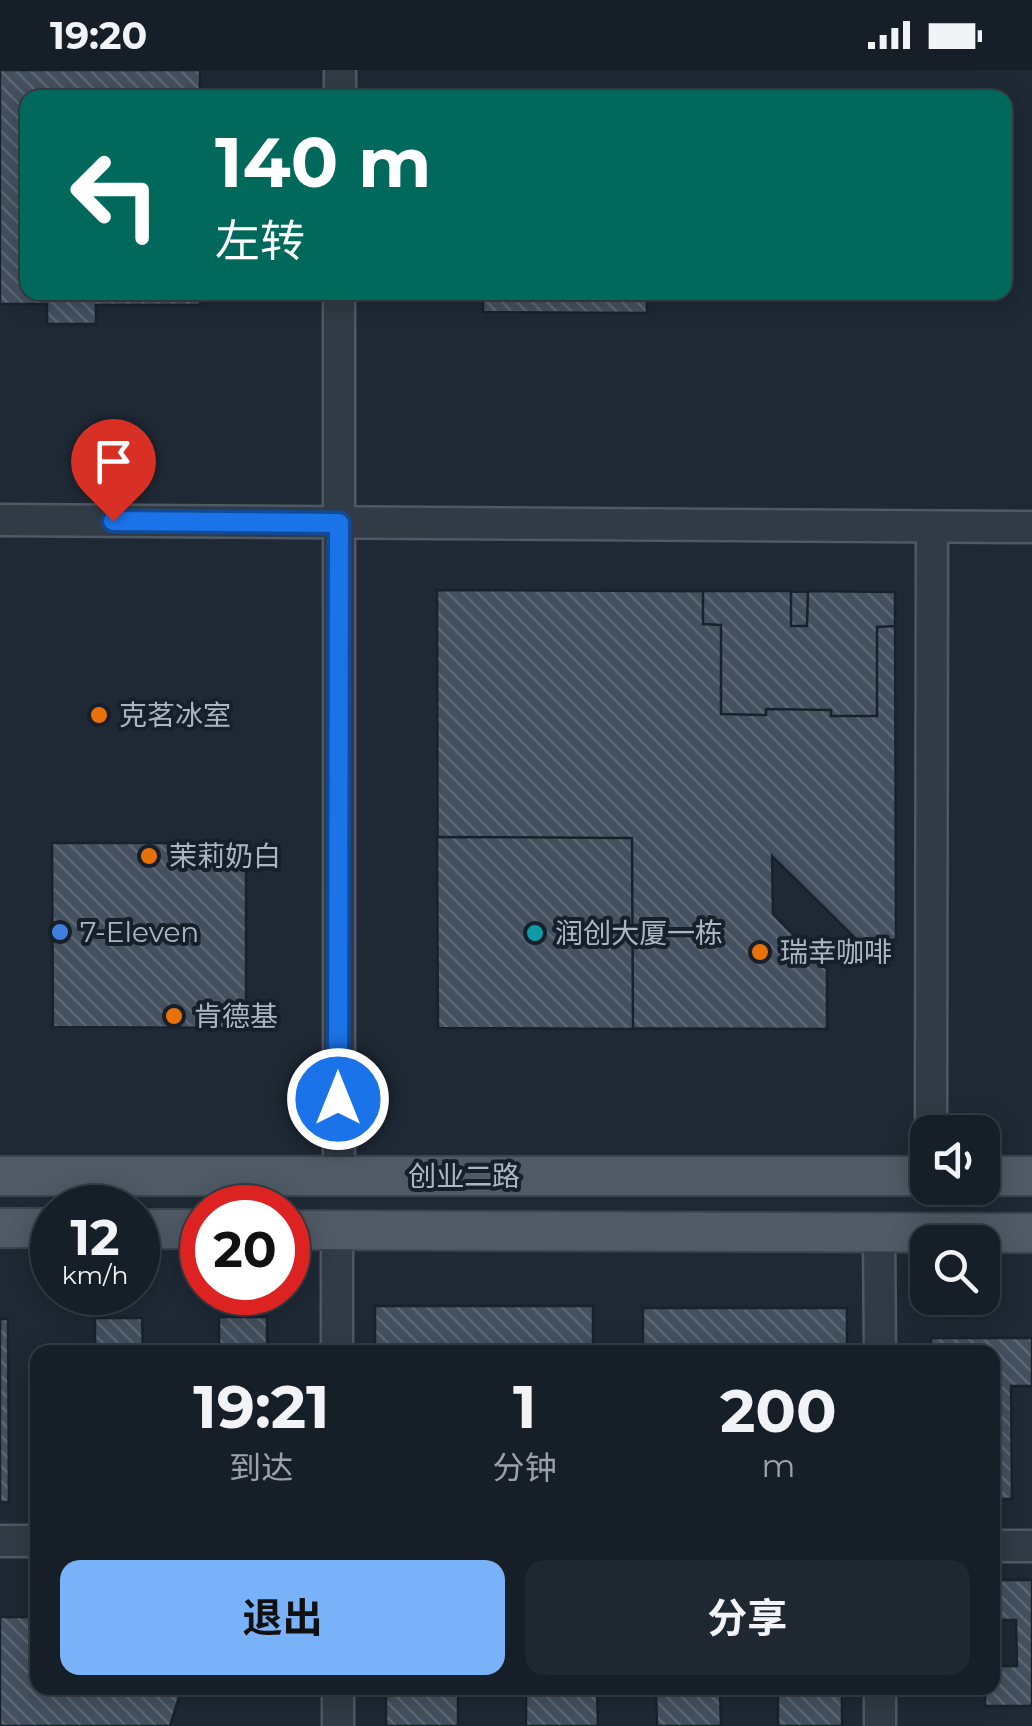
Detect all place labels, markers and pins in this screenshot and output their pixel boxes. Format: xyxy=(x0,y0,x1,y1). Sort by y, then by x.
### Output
pin xyxy=(71,419,156,522)
place label: 克茗冰室 xyxy=(119,698,231,732)
marker: 克茗冰室 xyxy=(88,704,110,726)
place label: 茉莉奶白 xyxy=(169,839,281,873)
marker: 茉莉奶白 xyxy=(138,845,160,867)
place label: 7-Eleven xyxy=(80,915,199,949)
place label: 润创大厦一栋 xyxy=(555,916,723,950)
marker: 7-Eleven xyxy=(49,921,71,943)
marker: 润创大厦一栋 xyxy=(524,922,546,944)
place label: 瑞幸咖啡 xyxy=(780,935,892,969)
marker: 瑞幸咖啡 xyxy=(749,941,771,963)
place label: 肯德基 xyxy=(194,999,278,1033)
marker: 肯德基 xyxy=(163,1005,185,1027)

